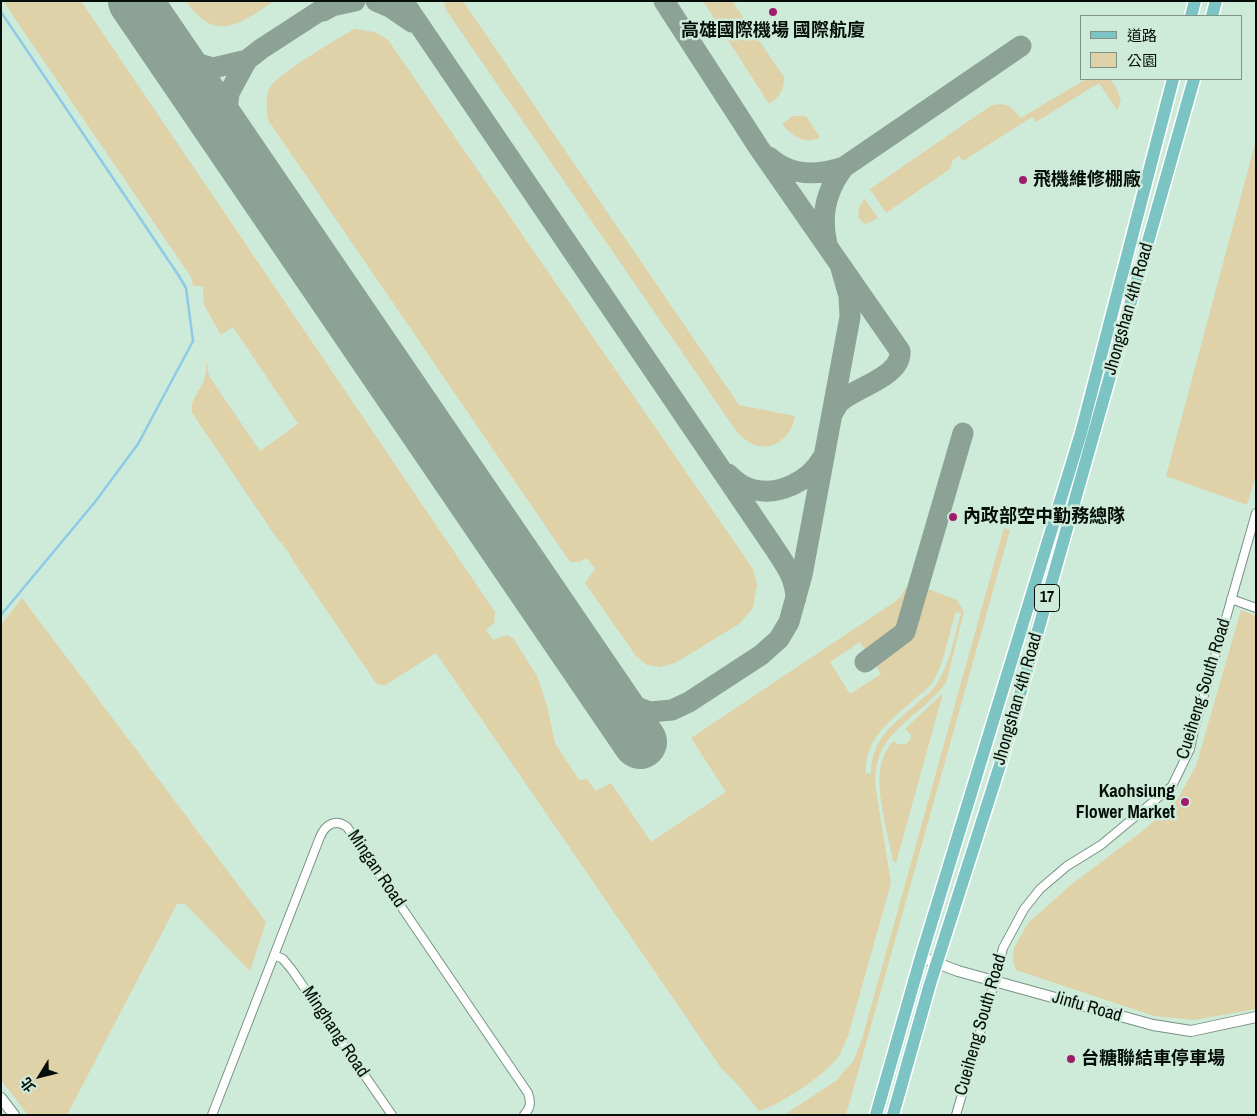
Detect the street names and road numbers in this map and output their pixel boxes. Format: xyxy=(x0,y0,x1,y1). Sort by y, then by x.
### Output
street label: Jhongshan 4th Road xyxy=(1100,241,1158,377)
road number: 17 xyxy=(1034,584,1060,612)
street label: Cueiheng South Road xyxy=(1172,616,1236,762)
street label: Jhongshan 4th Road xyxy=(989,631,1047,767)
street label: Mingan Road xyxy=(342,826,410,912)
street label: Cueiheng South Road xyxy=(950,952,1012,1098)
street label: Minghang Road xyxy=(297,982,373,1082)
street label: Jinfu Road xyxy=(1050,987,1124,1027)

